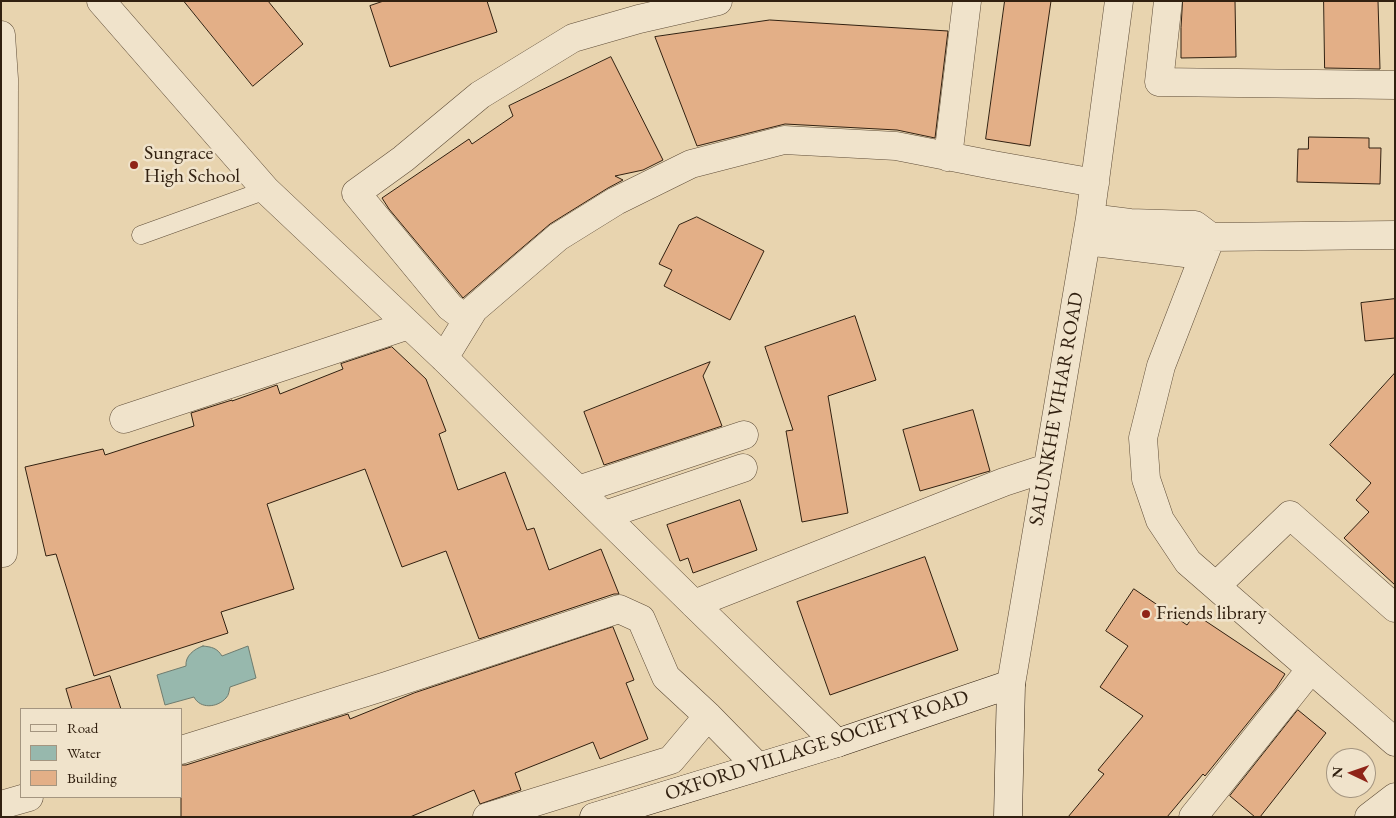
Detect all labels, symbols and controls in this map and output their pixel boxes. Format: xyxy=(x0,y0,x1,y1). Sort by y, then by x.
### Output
place label: Sungrace High School xyxy=(144,142,240,189)
marker: Sungrace High School xyxy=(128,159,140,171)
street label: SALUNKHE VIHAR ROAD xyxy=(1025,290,1089,528)
place label: Friends library xyxy=(1156,602,1267,626)
marker: Friends library xyxy=(1140,608,1152,620)
street label: OXFORD VILLAGE SOCIETY ROAD xyxy=(662,685,972,807)
legend xyxy=(20,708,182,798)
text: Road xyxy=(67,718,98,737)
text: Water xyxy=(67,743,101,762)
north arrow xyxy=(1326,748,1376,798)
text: N xyxy=(1328,766,1346,778)
text: Building xyxy=(67,768,117,787)

